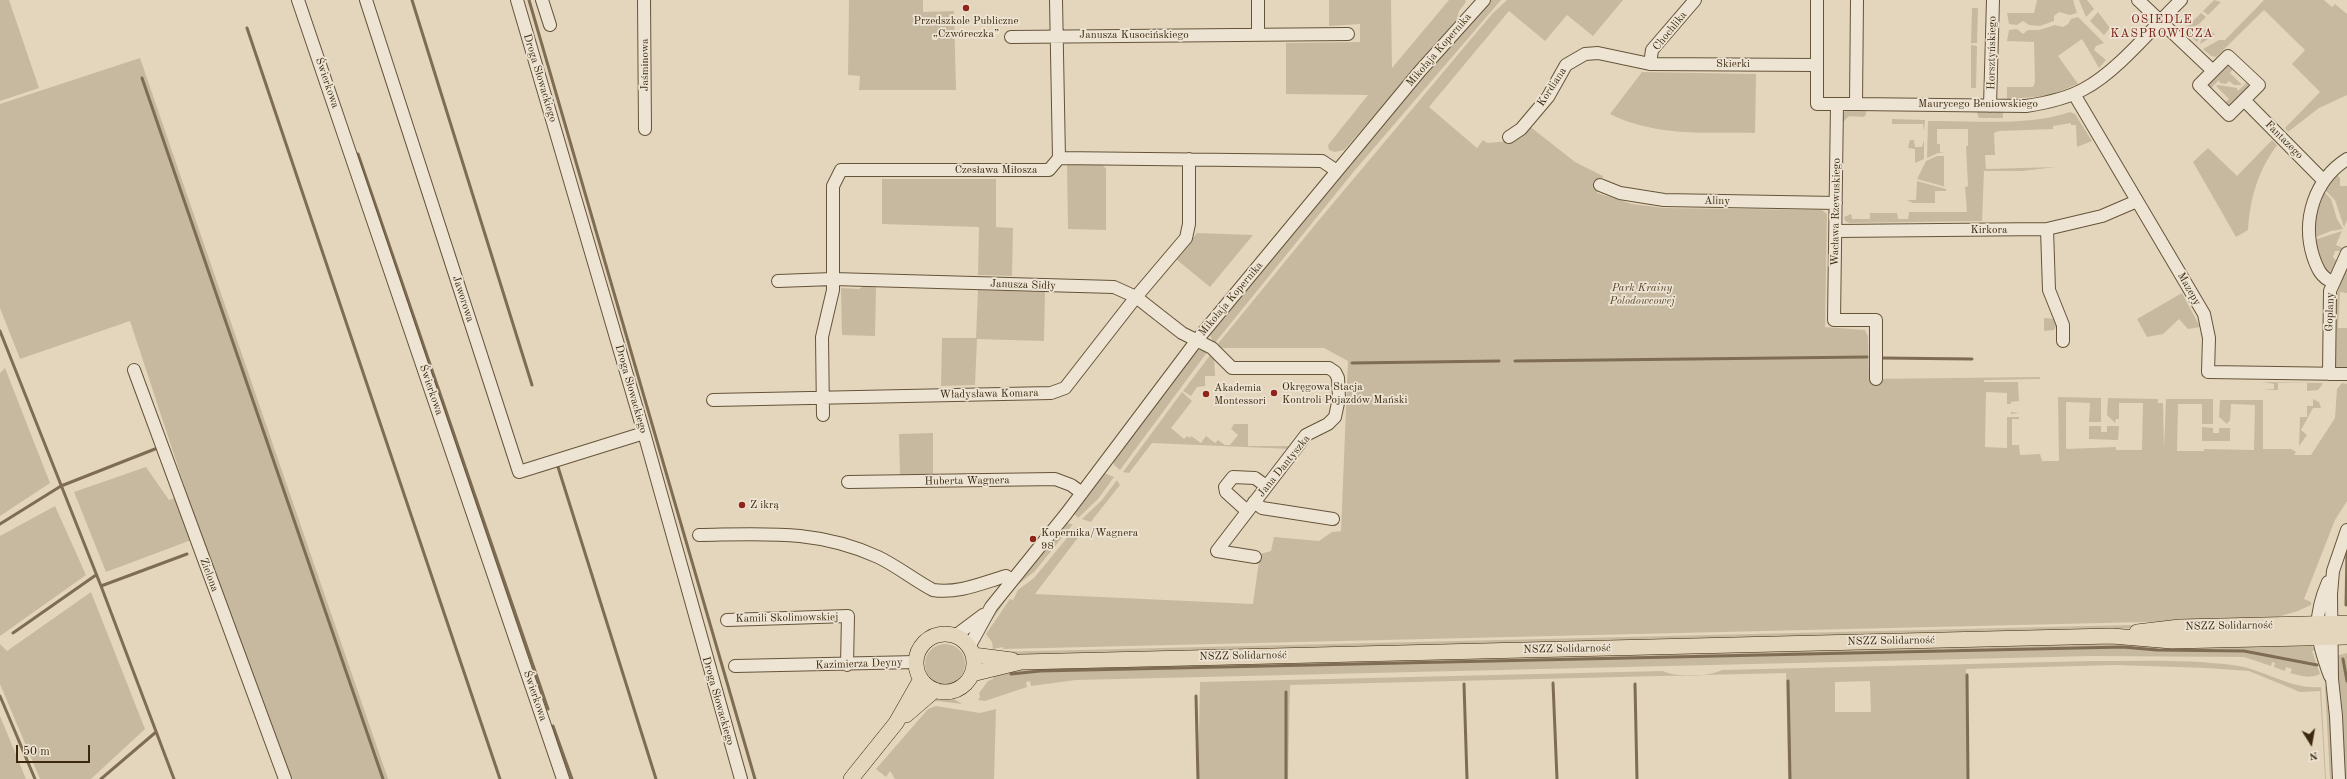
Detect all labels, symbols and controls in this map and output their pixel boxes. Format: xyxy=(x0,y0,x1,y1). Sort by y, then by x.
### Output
marker: Przedszkole Publiczne „Czwóreczka” xyxy=(961,3,971,13)
street label: Chochlika xyxy=(1650,9,1690,53)
street label: Mikołaja Kopernika xyxy=(1404,11,1474,89)
district label: OSIEDLE KASPROWICZA xyxy=(2110,13,2214,41)
place label: Przedszkole Publiczne „Czwóreczka” xyxy=(913,14,1019,40)
street label: Horsztyńskiego xyxy=(1985,16,1999,90)
street label: Janusza Kusocińskiego xyxy=(1079,28,1189,42)
street label: Droga Słowackiego xyxy=(520,32,560,124)
street label: Jaśminowa xyxy=(638,39,652,91)
street label: Świerkowa xyxy=(312,56,342,110)
street label: Skierki xyxy=(1716,57,1750,71)
street label: Kordiana xyxy=(1535,65,1569,109)
street label: Maurycego Beniowskiego xyxy=(1918,97,2038,111)
street label: Fantazego xyxy=(2262,118,2306,162)
street label: Wacława Rzewuskiego xyxy=(1828,158,1844,266)
street label: Czesława Miłosza xyxy=(955,163,1037,177)
street label: Aliny xyxy=(1704,194,1730,208)
street label: Kirkora xyxy=(1971,223,2007,237)
street label: Mikołaja Kopernika xyxy=(1196,259,1266,339)
street label: Mazepy xyxy=(2174,270,2204,308)
street label: Jaworowa xyxy=(449,274,477,324)
street label: Janusza Sidły xyxy=(990,277,1056,293)
park label: Park Krainy Polodowcowej xyxy=(1609,281,1675,307)
street label: Goplany xyxy=(2323,292,2337,332)
street label: Droga Słowackiego xyxy=(612,343,650,435)
street label: Świerkowa xyxy=(416,363,446,417)
place label: Okręgowa Stacja Kontroli Pojazdów Mański xyxy=(1282,380,1407,406)
place label: Akademia Montessori xyxy=(1214,381,1266,407)
street label: Władysława Komara xyxy=(939,387,1039,401)
marker: Okręgowa Stacja Kontroli Pojazdów Mański xyxy=(1269,388,1279,398)
marker: Akademia Montessori xyxy=(1201,389,1211,399)
street label: Jana Dantyszka xyxy=(1255,432,1313,500)
street label: Huberta Wagnera xyxy=(924,474,1010,488)
place label: Z ikrą xyxy=(750,498,779,512)
marker: Z ikrą xyxy=(737,500,747,510)
place label: Kopernika/Wagnera 98 xyxy=(1041,526,1138,552)
marker: Kopernika/Wagnera 98 xyxy=(1028,534,1038,544)
street label: Zielona xyxy=(197,556,221,594)
street label: Kamili Skolimowskiej xyxy=(735,611,839,625)
street label: NSZZ Solidarność xyxy=(2185,619,2273,633)
street label: NSZZ Solidarność xyxy=(1847,634,1935,648)
street label: NSZZ Solidarność xyxy=(1523,642,1611,656)
street label: NSZZ Solidarność xyxy=(1199,649,1287,663)
street label: Droga Słowackiego xyxy=(699,655,737,747)
street label: Kazimierza Deyny xyxy=(815,656,903,672)
street label: Świerkowa xyxy=(520,669,550,723)
north arrow xyxy=(2291,723,2331,763)
scale bar xyxy=(18,737,92,763)
text: 50 m xyxy=(23,746,50,758)
text: N xyxy=(2308,749,2319,761)

